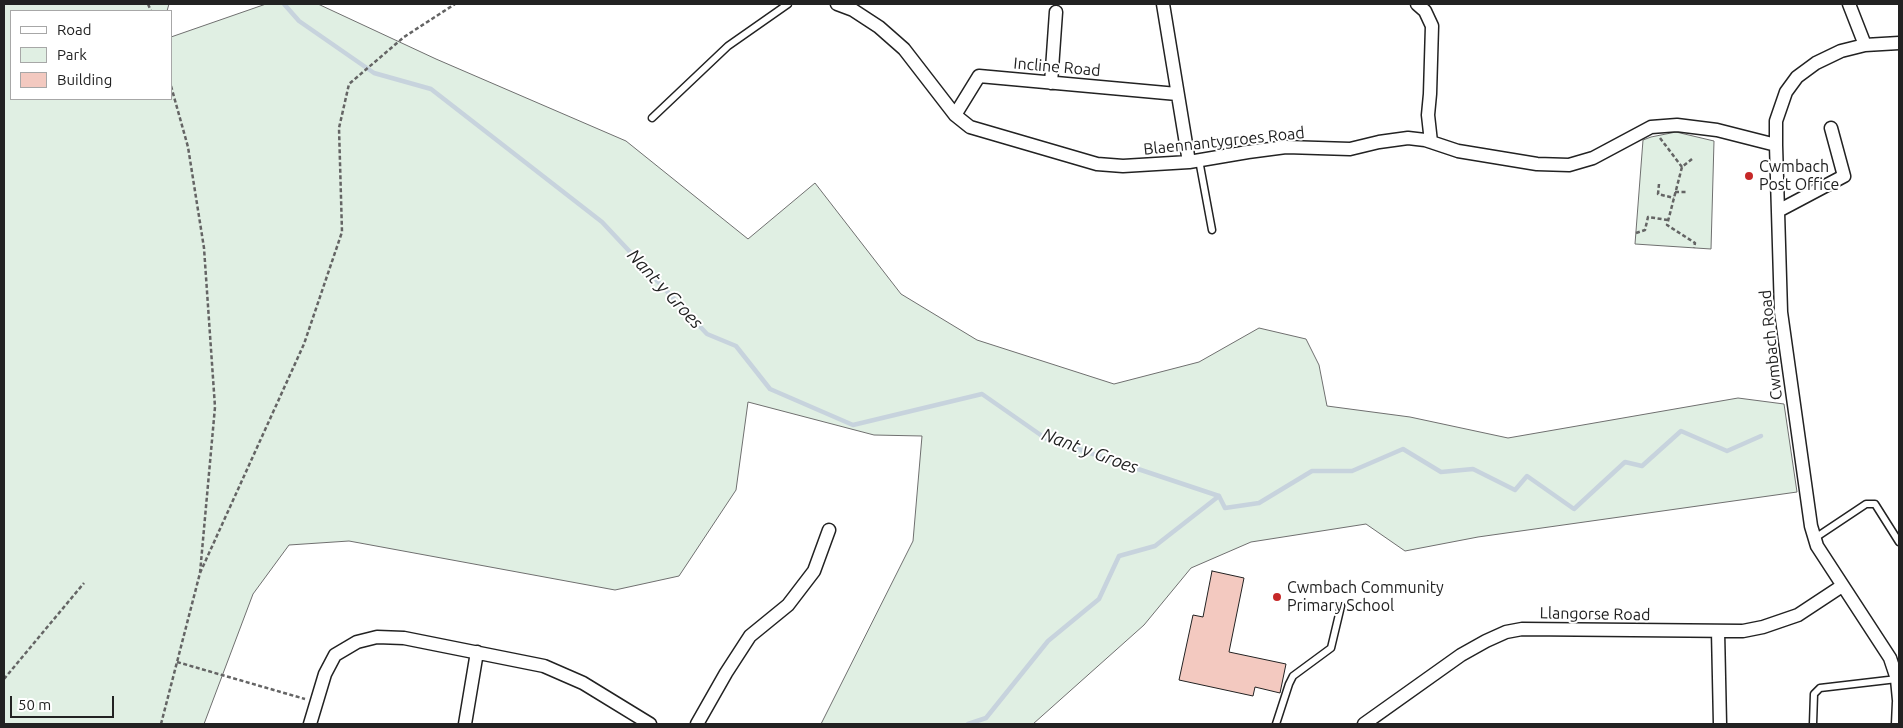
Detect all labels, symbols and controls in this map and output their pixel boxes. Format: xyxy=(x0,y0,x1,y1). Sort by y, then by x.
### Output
legend xyxy=(10,10,172,100)
text: Road xyxy=(57,21,92,38)
text: Park xyxy=(57,46,87,63)
street label: Incline Road xyxy=(1013,54,1101,80)
text: Building xyxy=(57,71,112,88)
street label: Blaennantygroes Road xyxy=(1142,123,1306,159)
place label: Cwmbach Post Office xyxy=(1759,157,1839,195)
marker: Cwmbach Post Office xyxy=(1743,170,1755,182)
water label: Nant y Groes xyxy=(623,245,707,333)
street label: Cwmbach Road xyxy=(1756,289,1786,401)
water label: Nant y Groes xyxy=(1039,424,1141,478)
place label: Cwmbach Community Primary School xyxy=(1287,578,1444,616)
marker: Cwmbach Community Primary School xyxy=(1271,591,1283,603)
street label: Llangorse Road xyxy=(1540,603,1650,625)
scale bar xyxy=(12,686,116,718)
text: 50 m xyxy=(18,696,51,713)

